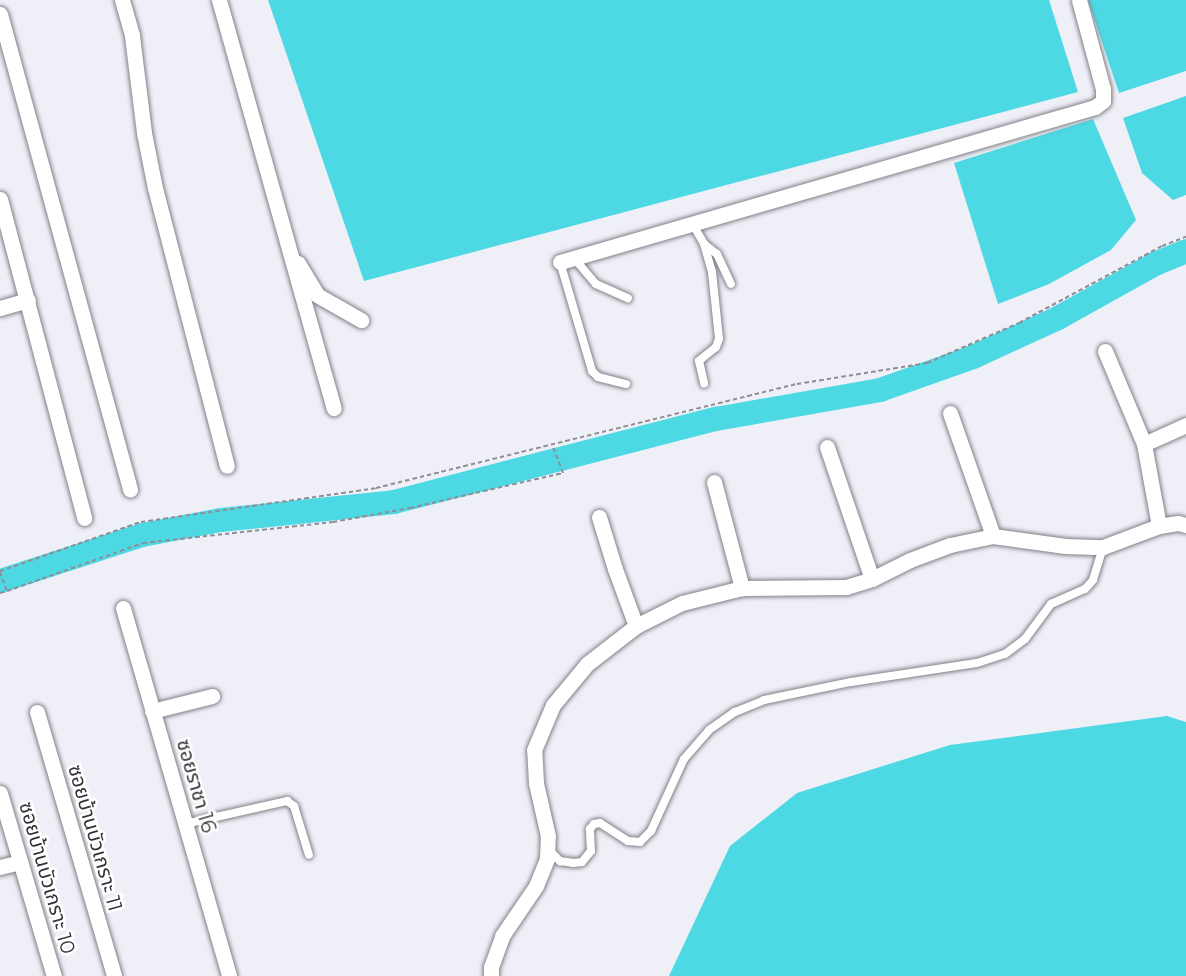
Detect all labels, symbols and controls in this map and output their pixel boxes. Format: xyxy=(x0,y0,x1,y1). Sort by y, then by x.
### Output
street label: ซอยราชา 16 xyxy=(171,736,221,836)
street label: ซอยบ้านบัวเกราะ 11 xyxy=(63,762,127,914)
street label: ซอยบ้านบัวเกราะ 10 xyxy=(14,799,80,957)

